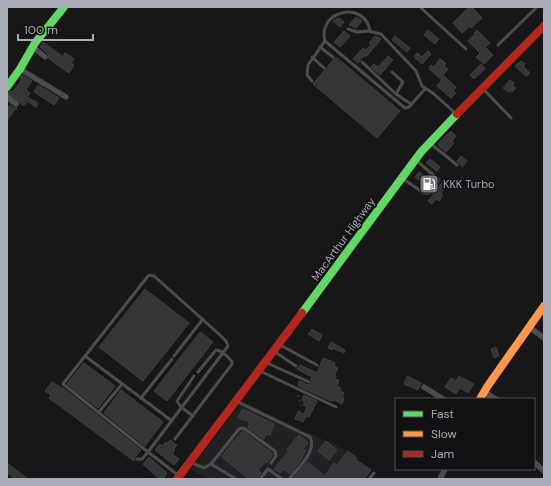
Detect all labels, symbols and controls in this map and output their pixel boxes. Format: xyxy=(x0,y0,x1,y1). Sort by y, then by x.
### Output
scale bar xyxy=(18,16,93,42)
text: 100 m xyxy=(24,22,58,38)
fuel station icon: KKK Turbo xyxy=(418,173,440,195)
place label: KKK Turbo xyxy=(443,177,495,191)
street label: MacArthur Highway xyxy=(308,195,378,283)
legend xyxy=(395,398,535,470)
text: Fast xyxy=(431,406,454,422)
text: Slow xyxy=(431,426,457,442)
text: Jam xyxy=(431,446,454,462)

